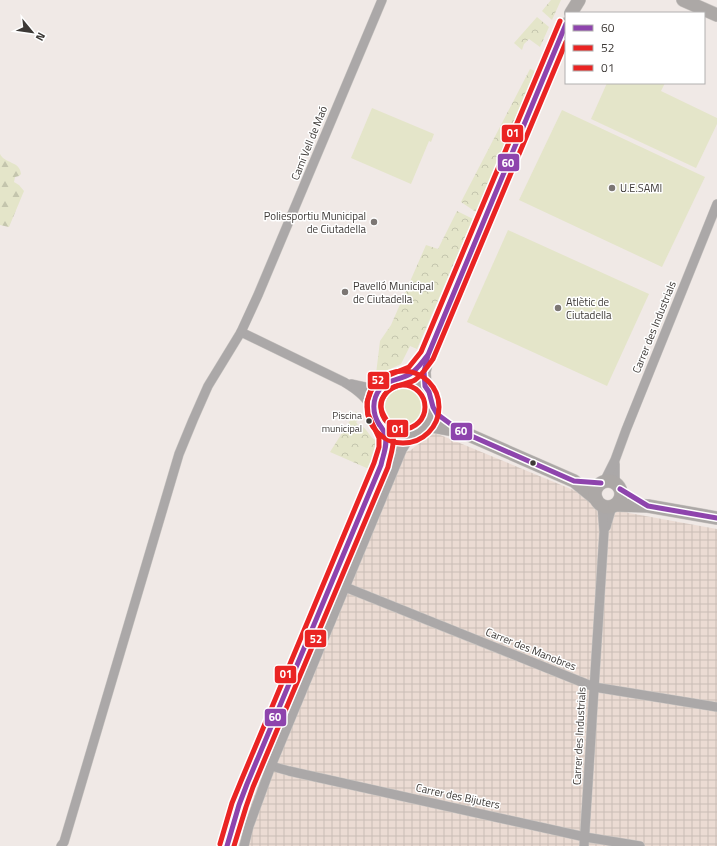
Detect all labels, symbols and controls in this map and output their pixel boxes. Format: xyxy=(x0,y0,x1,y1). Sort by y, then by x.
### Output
north arrow xyxy=(12,12,52,52)
legend xyxy=(565,12,705,84)
text: 60 xyxy=(601,18,615,37)
text: N xyxy=(32,30,50,44)
text: 52 xyxy=(601,38,614,57)
text: 01 xyxy=(601,58,614,77)
street label: Camí Vell de Maó xyxy=(287,103,331,183)
line badge: 01 xyxy=(501,124,524,143)
text: 01 xyxy=(507,125,519,141)
line badge: 60 xyxy=(497,153,520,172)
text: 60 xyxy=(502,155,514,171)
place label: U.E.SAMI xyxy=(620,180,662,196)
marker: U.E.SAMI xyxy=(607,183,617,193)
place label: Poliesportiu Municipal de Ciutadella xyxy=(264,208,366,237)
marker: Poliesportiu Municipal de Ciutadella xyxy=(369,217,379,227)
place label: Pavelló Municipal de Ciutadella xyxy=(353,278,433,307)
street label: Carrer des Industrials xyxy=(628,278,680,376)
marker: Pavelló Municipal de Ciutadella xyxy=(340,287,350,297)
place label: Atlètic de Ciutadella xyxy=(566,294,612,323)
marker: Atlètic de Ciutadella xyxy=(553,303,563,313)
line badge: 52 xyxy=(367,371,390,390)
text: 52 xyxy=(372,372,384,388)
place label: Piscina municipal xyxy=(322,408,362,436)
marker: Piscina municipal xyxy=(364,416,374,426)
line badge: 01 xyxy=(386,419,409,438)
text: 01 xyxy=(392,421,404,437)
line badge: 60 xyxy=(450,422,473,441)
text: 60 xyxy=(455,423,467,439)
unlabelled marker xyxy=(528,458,538,468)
street label: Carrer des Manobres xyxy=(483,624,579,674)
line badge: 52 xyxy=(304,629,327,648)
text: 52 xyxy=(310,631,322,647)
line badge: 01 xyxy=(274,665,297,684)
text: 01 xyxy=(280,666,292,682)
street label: Carrer des Industrials xyxy=(568,686,590,786)
line badge: 60 xyxy=(264,708,287,727)
text: 60 xyxy=(269,709,281,725)
street label: Carrer des Bijuters xyxy=(415,779,501,813)

